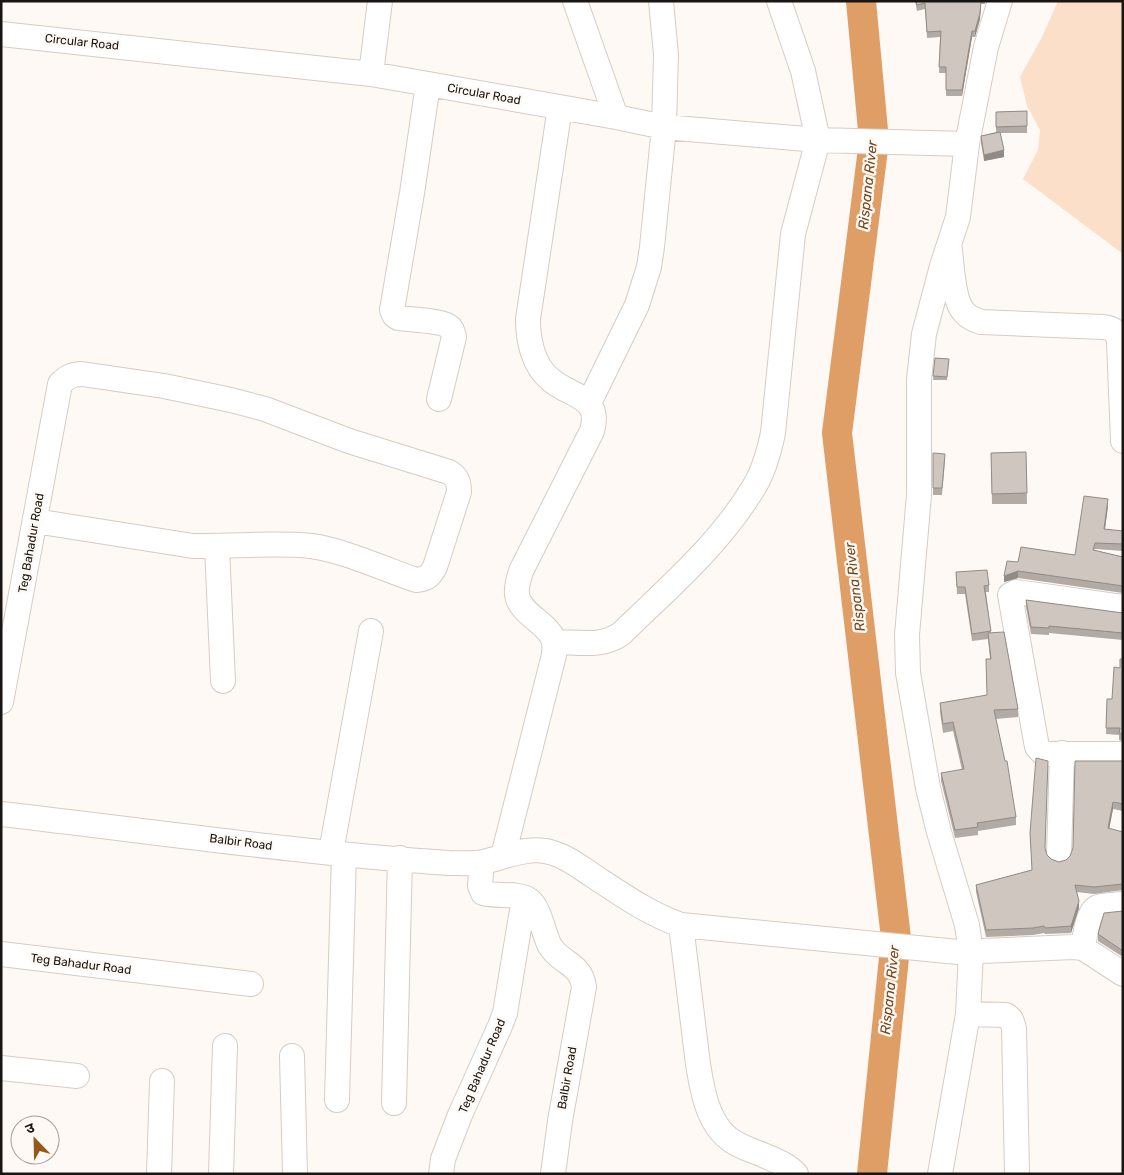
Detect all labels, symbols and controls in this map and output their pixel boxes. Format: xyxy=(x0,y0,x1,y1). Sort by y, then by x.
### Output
street label: Circular Road xyxy=(44,31,120,53)
street label: Circular Road xyxy=(446,81,522,107)
water label: Rispana River xyxy=(855,139,881,230)
street label: Teg Bahadur Road xyxy=(15,492,47,594)
water label: Rispana River xyxy=(841,541,869,633)
street label: Balbir Road xyxy=(209,831,273,853)
water label: Rispana River xyxy=(877,944,903,1035)
street label: Teg Bahadur Road xyxy=(30,951,132,977)
street label: Teg Bahadur Road xyxy=(456,1017,508,1115)
street label: Balbir Road xyxy=(555,1046,579,1110)
north arrow xyxy=(10,1115,60,1165)
text: उ xyxy=(23,1119,38,1138)

